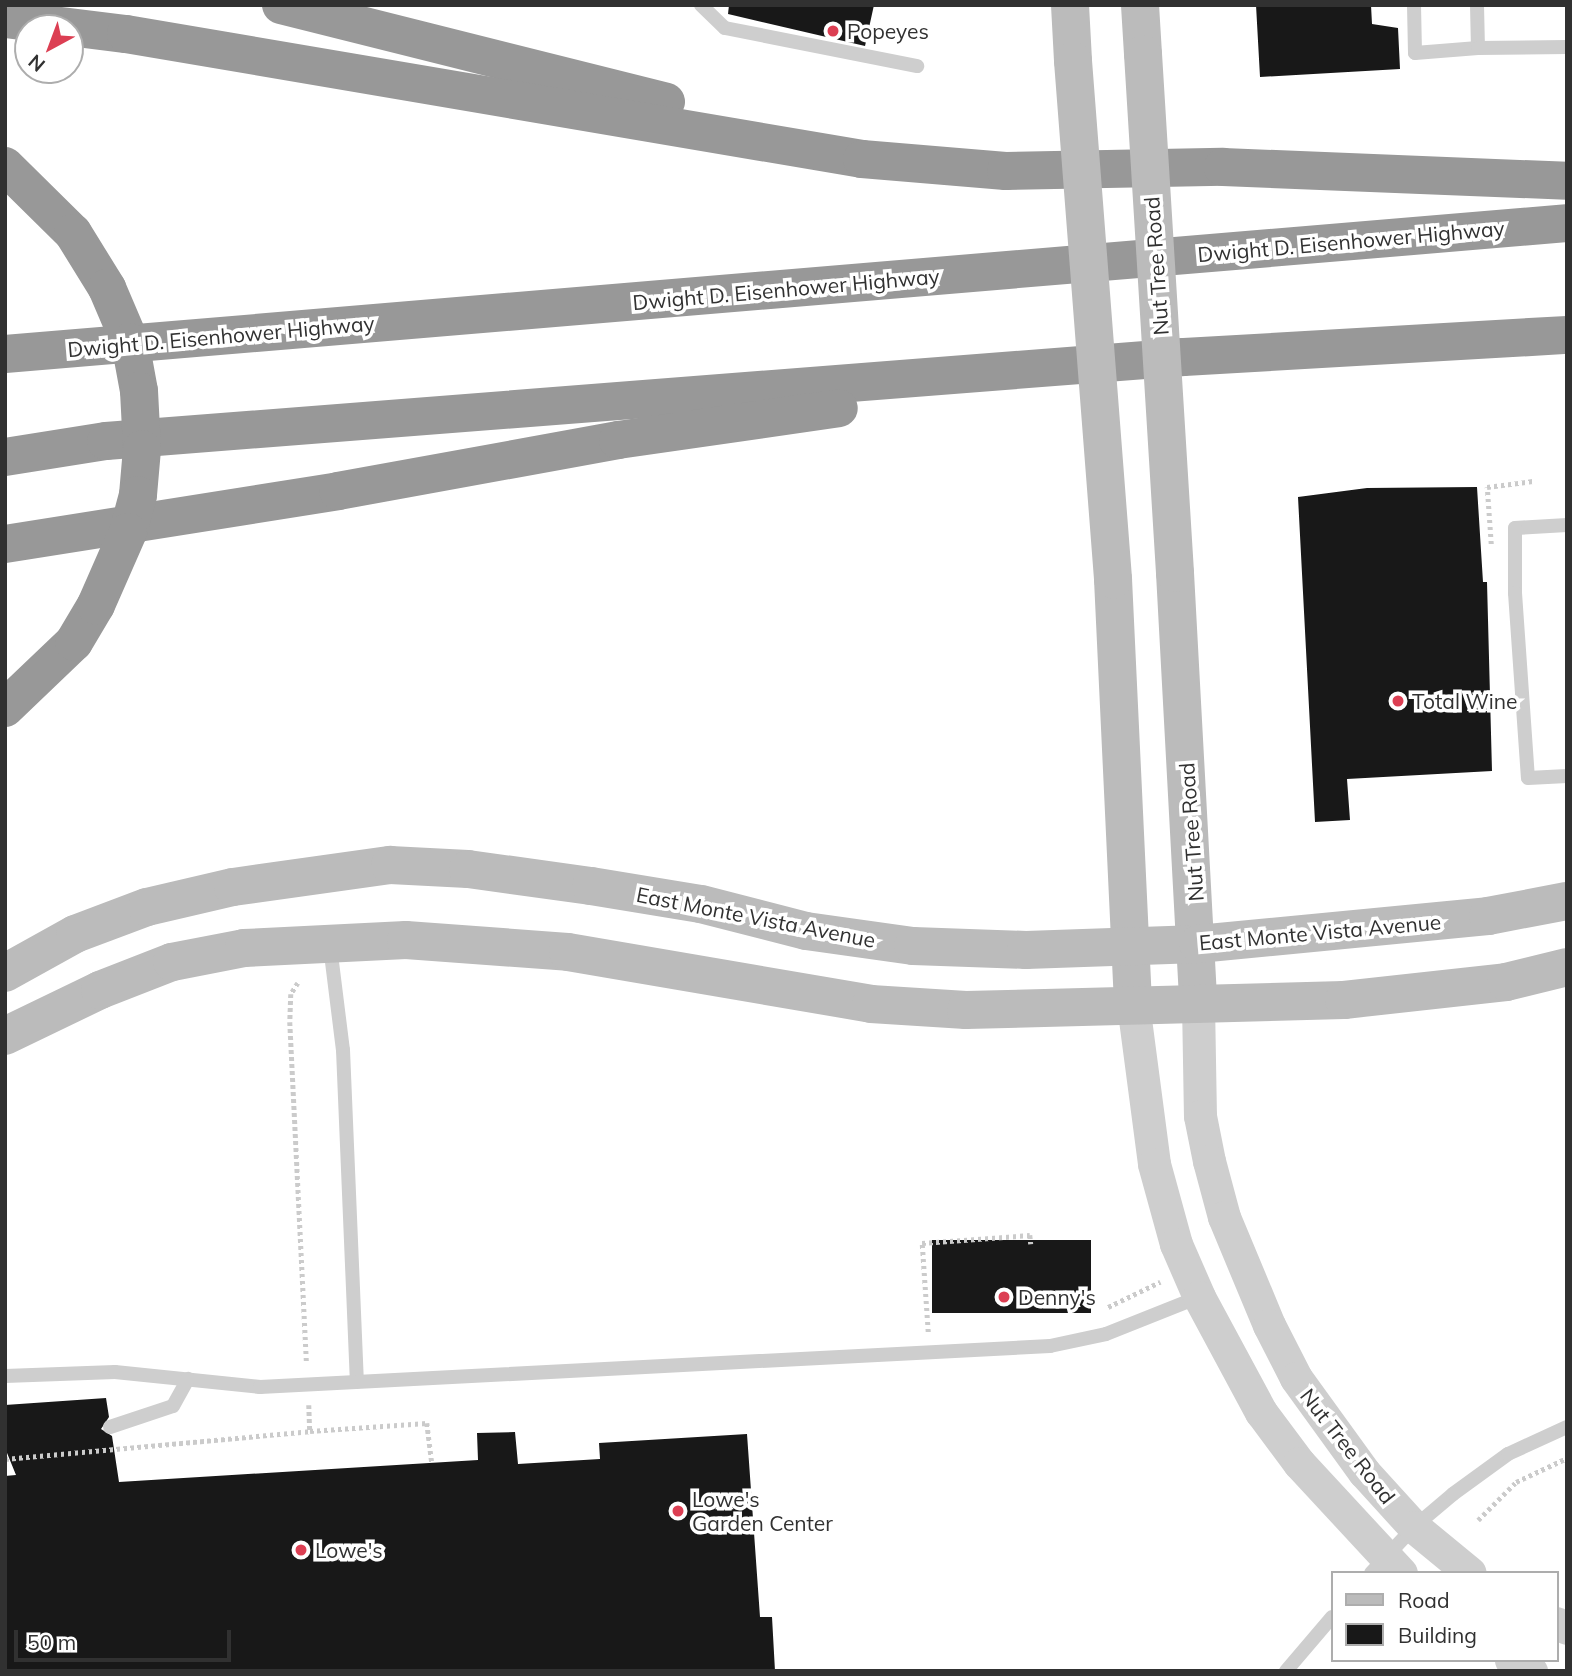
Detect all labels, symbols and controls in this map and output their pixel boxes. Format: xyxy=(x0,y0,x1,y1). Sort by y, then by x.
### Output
north arrow xyxy=(14,14,84,84)
place label: Popeyes xyxy=(847,18,929,44)
marker: Popeyes xyxy=(825,23,841,39)
text: N xyxy=(23,50,50,77)
street label: Nut Tree Road xyxy=(1139,196,1173,336)
street label: Dwight D. Eisenhower Highway xyxy=(1197,215,1505,267)
street label: Dwight D. Eisenhower Highway xyxy=(632,263,940,315)
street label: Dwight D. Eisenhower Highway xyxy=(67,310,375,362)
place label: Total Wine xyxy=(1412,688,1517,714)
marker: Total Wine xyxy=(1390,693,1406,709)
street label: Nut Tree Road xyxy=(1174,762,1208,902)
street label: East Monte Vista Avenue xyxy=(634,881,878,953)
street label: East Monte Vista Avenue xyxy=(1198,909,1442,955)
place label: Denny's xyxy=(1018,1284,1096,1310)
marker: Denny's xyxy=(996,1289,1012,1305)
street label: Nut Tree Road xyxy=(1295,1383,1401,1509)
place label: Lowe's Garden Center xyxy=(692,1486,833,1536)
marker: Lowe's Garden Center xyxy=(670,1503,686,1519)
place label: Lowe's xyxy=(315,1537,383,1563)
marker: Lowe's xyxy=(293,1542,309,1558)
legend xyxy=(1330,1571,1558,1662)
text: Road xyxy=(1398,1587,1449,1613)
scale bar xyxy=(18,1616,234,1660)
text: Building xyxy=(1398,1622,1477,1648)
text: 50 m xyxy=(27,1629,76,1655)

